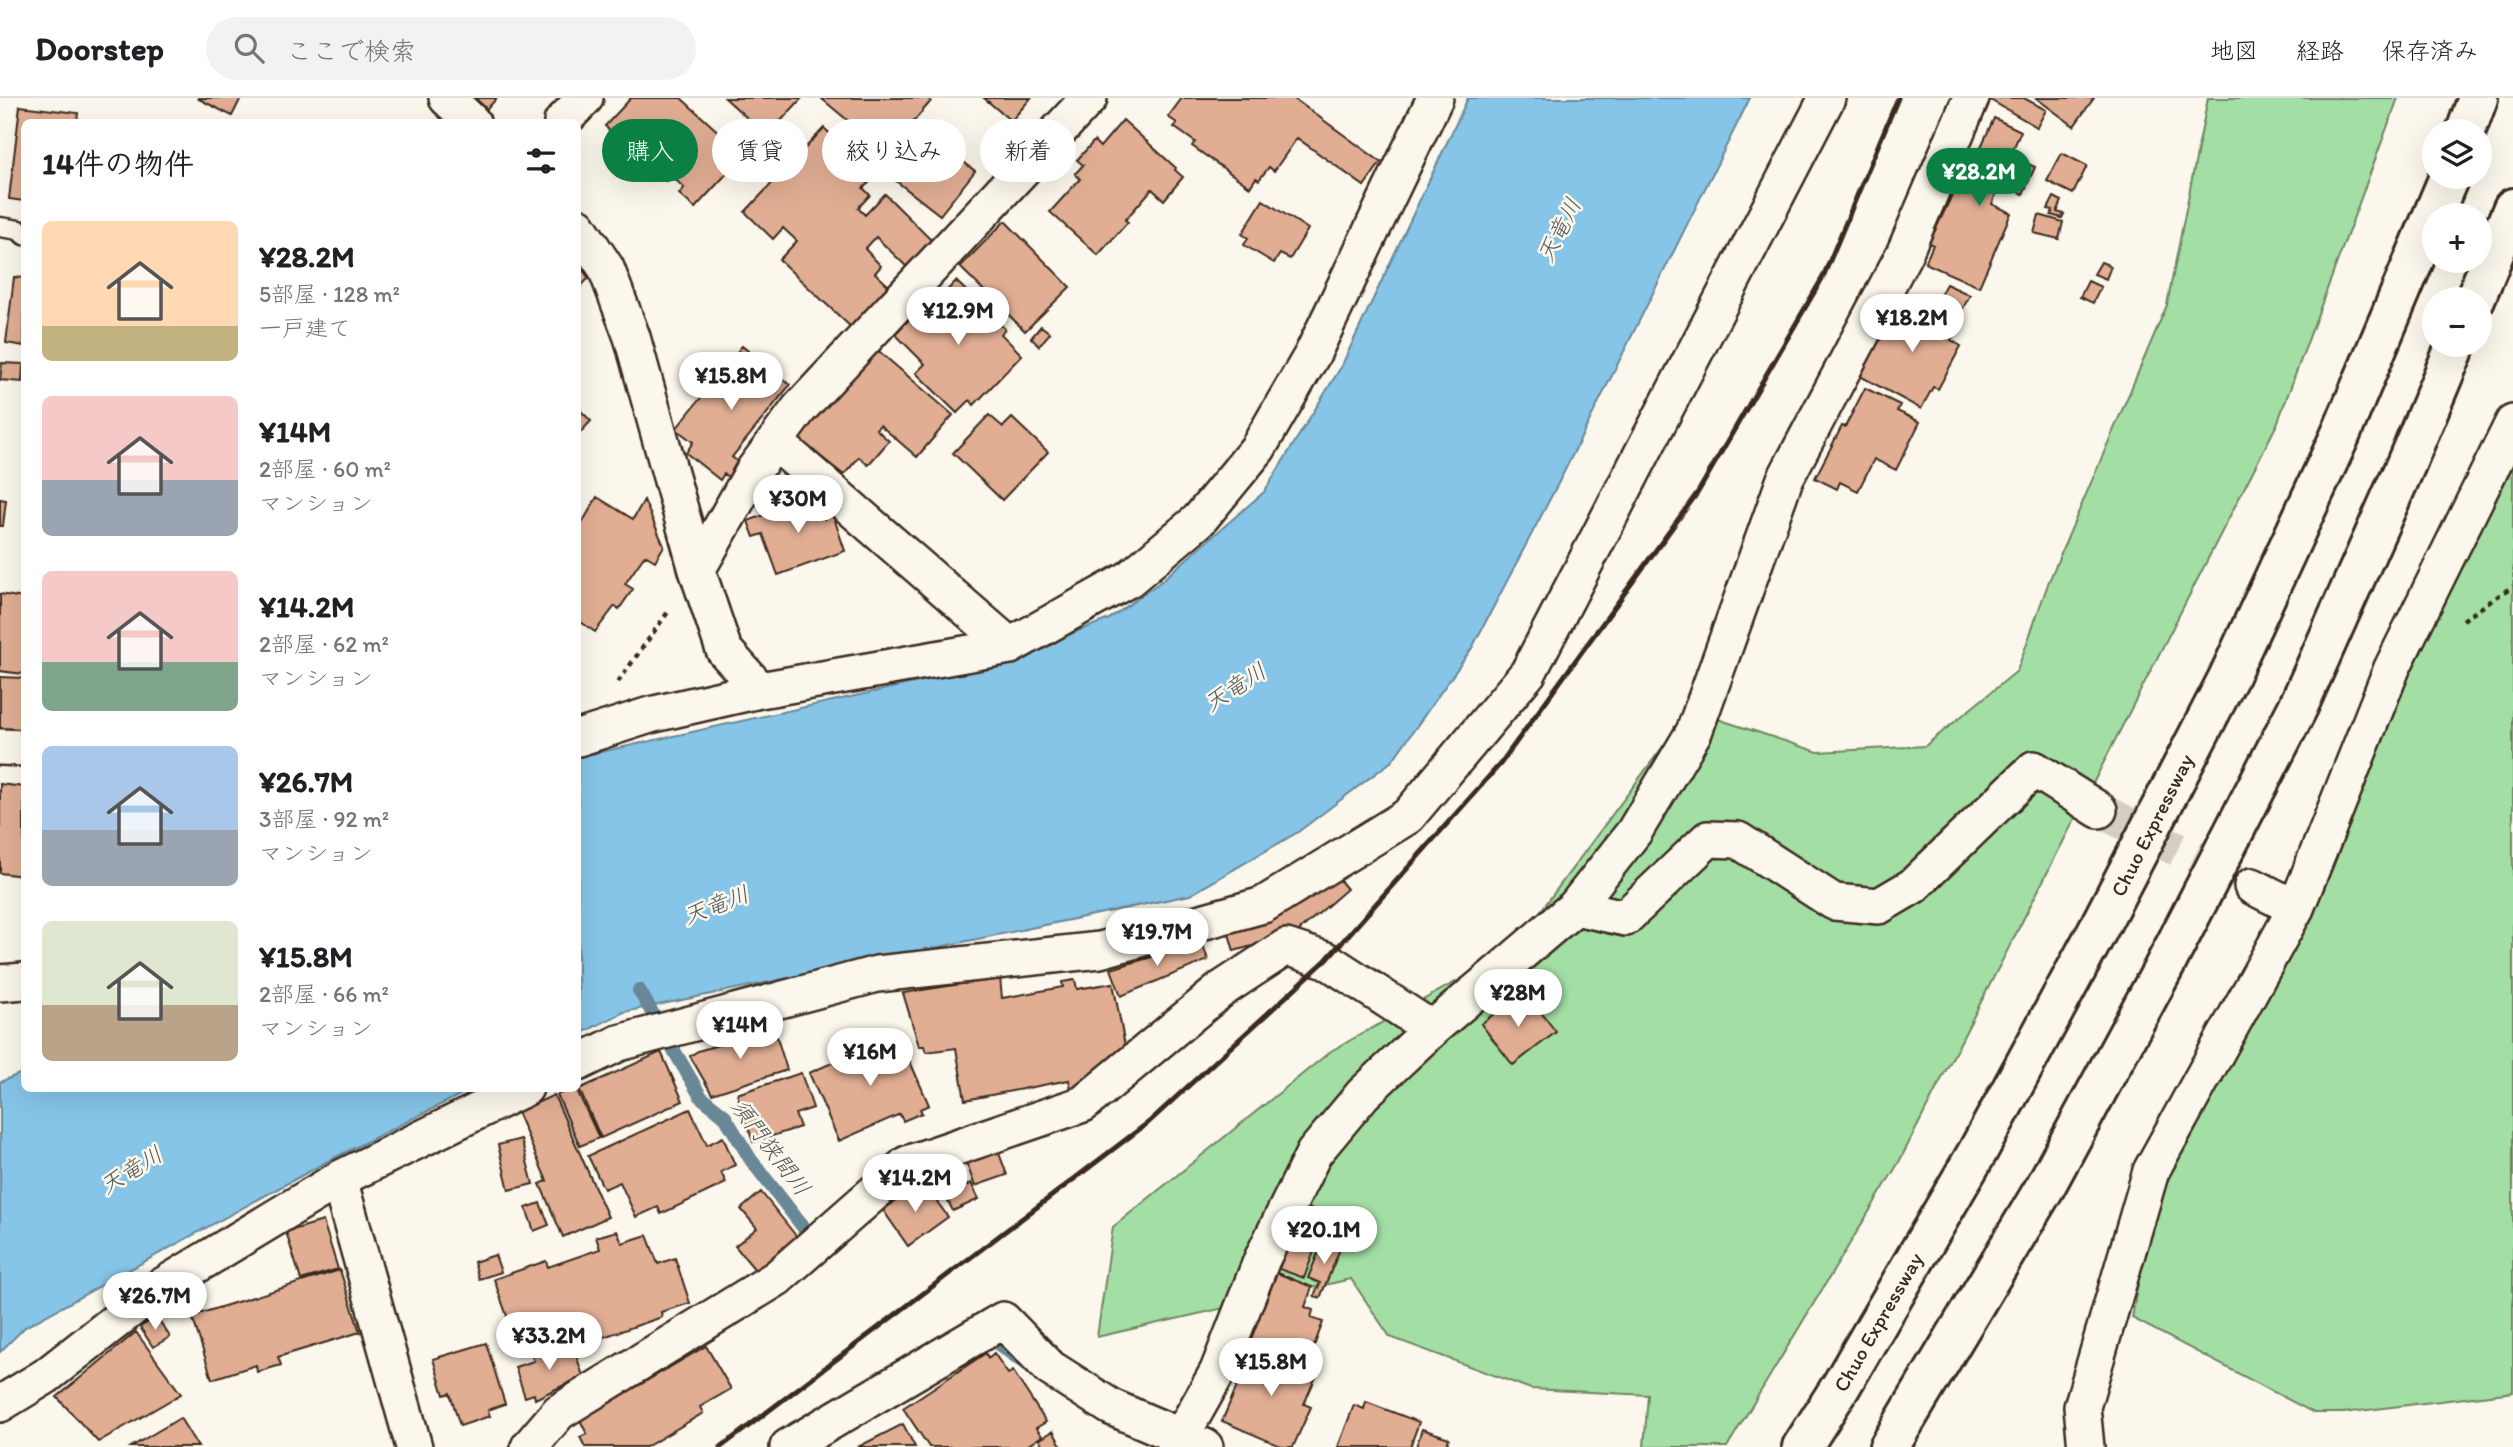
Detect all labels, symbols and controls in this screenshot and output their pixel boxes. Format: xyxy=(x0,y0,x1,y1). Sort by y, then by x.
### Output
search box xyxy=(206,17,696,80)
text: Doorstep xyxy=(35,29,164,68)
icon: search xyxy=(230,29,268,67)
text: ここで検索 xyxy=(286,35,416,67)
text: 地図 xyxy=(2210,36,2258,65)
text: 経路 xyxy=(2296,36,2344,65)
text: 保存済み xyxy=(2382,36,2478,65)
chip: 購入 xyxy=(602,119,698,182)
chip: 賃貸 xyxy=(712,119,808,182)
chip: 絞り込み xyxy=(822,119,966,182)
chip: 新着 xyxy=(980,119,1076,182)
map controls xyxy=(2422,119,2492,357)
button: layers xyxy=(2422,119,2492,189)
icon: filters xyxy=(522,142,560,180)
text: 14件の物件 xyxy=(42,145,194,182)
pin: ¥28.2M xyxy=(1922,148,2036,208)
text: ¥28.2M xyxy=(1942,157,2016,185)
water label: 天竜川 xyxy=(1531,193,1587,267)
button: + xyxy=(2422,203,2492,273)
text: ¥28.2M xyxy=(259,238,355,275)
icon: home xyxy=(98,249,182,333)
text: 5部屋 · 128 m² xyxy=(259,280,400,308)
button: − xyxy=(2422,287,2492,357)
pin: ¥12.9M xyxy=(901,288,1015,347)
pin: ¥18.2M xyxy=(1855,294,1969,354)
text: ¥12.9M xyxy=(922,296,994,324)
text: ¥18.2M xyxy=(1876,303,1948,331)
text: 一戸建て xyxy=(259,314,351,342)
pin: ¥15.8M xyxy=(674,352,788,412)
text: ¥15.8M xyxy=(695,361,767,389)
text: ¥14M xyxy=(259,413,331,450)
icon: home xyxy=(98,424,182,508)
text: 2部屋 · 60 m² xyxy=(259,455,391,483)
pin: ¥30M xyxy=(757,476,839,535)
text: ¥30M xyxy=(769,484,827,512)
text: マンション xyxy=(259,489,373,517)
text: ¥14.2M xyxy=(259,588,355,625)
icon: home xyxy=(98,599,182,683)
text: 2部屋 · 62 m² xyxy=(259,630,389,658)
water label: 天竜川 xyxy=(1198,656,1272,718)
text: マンション xyxy=(259,664,373,692)
street label: Chuo Expressway xyxy=(2105,749,2199,900)
text: ¥26.7M xyxy=(259,763,353,800)
icon: home xyxy=(98,774,182,858)
text: 3部屋 · 92 m² xyxy=(259,805,389,833)
text: マンション xyxy=(259,839,373,867)
water label: 天竜川 xyxy=(679,880,753,930)
pin: ¥19.7M xyxy=(1100,908,1214,968)
text: ¥19.7M xyxy=(1122,917,1192,945)
text: ¥15.8M xyxy=(259,938,353,975)
icon: home xyxy=(98,949,182,1033)
pin: ¥28M xyxy=(1477,970,1559,1029)
text: ¥28M xyxy=(1490,978,1546,1006)
text: 2部屋 · 66 m² xyxy=(259,980,389,1008)
pin: ¥14M xyxy=(699,1002,781,1061)
text: ¥14M xyxy=(712,1010,768,1038)
text: マンション xyxy=(259,1014,373,1042)
pin: ¥16M xyxy=(829,1028,911,1088)
text: ¥16M xyxy=(843,1037,897,1065)
water label: 須門狭間川 xyxy=(725,1093,817,1201)
water label: 天竜川 xyxy=(94,1140,168,1200)
pin: ¥14.2M xyxy=(858,1154,972,1214)
text: ¥14.2M xyxy=(878,1163,952,1191)
pin: ¥20.1M xyxy=(1267,1206,1381,1266)
text: ¥20.1M xyxy=(1287,1215,1361,1243)
street label: Chuo Expressway xyxy=(1828,1248,1928,1396)
pin: ¥26.7M xyxy=(98,1272,212,1332)
text: ¥26.7M xyxy=(119,1281,191,1309)
pin: ¥33.2M xyxy=(492,1312,606,1372)
text: ¥33.2M xyxy=(512,1321,586,1349)
pin: ¥15.8M xyxy=(1214,1338,1328,1398)
text: ¥15.8M xyxy=(1235,1347,1307,1375)

